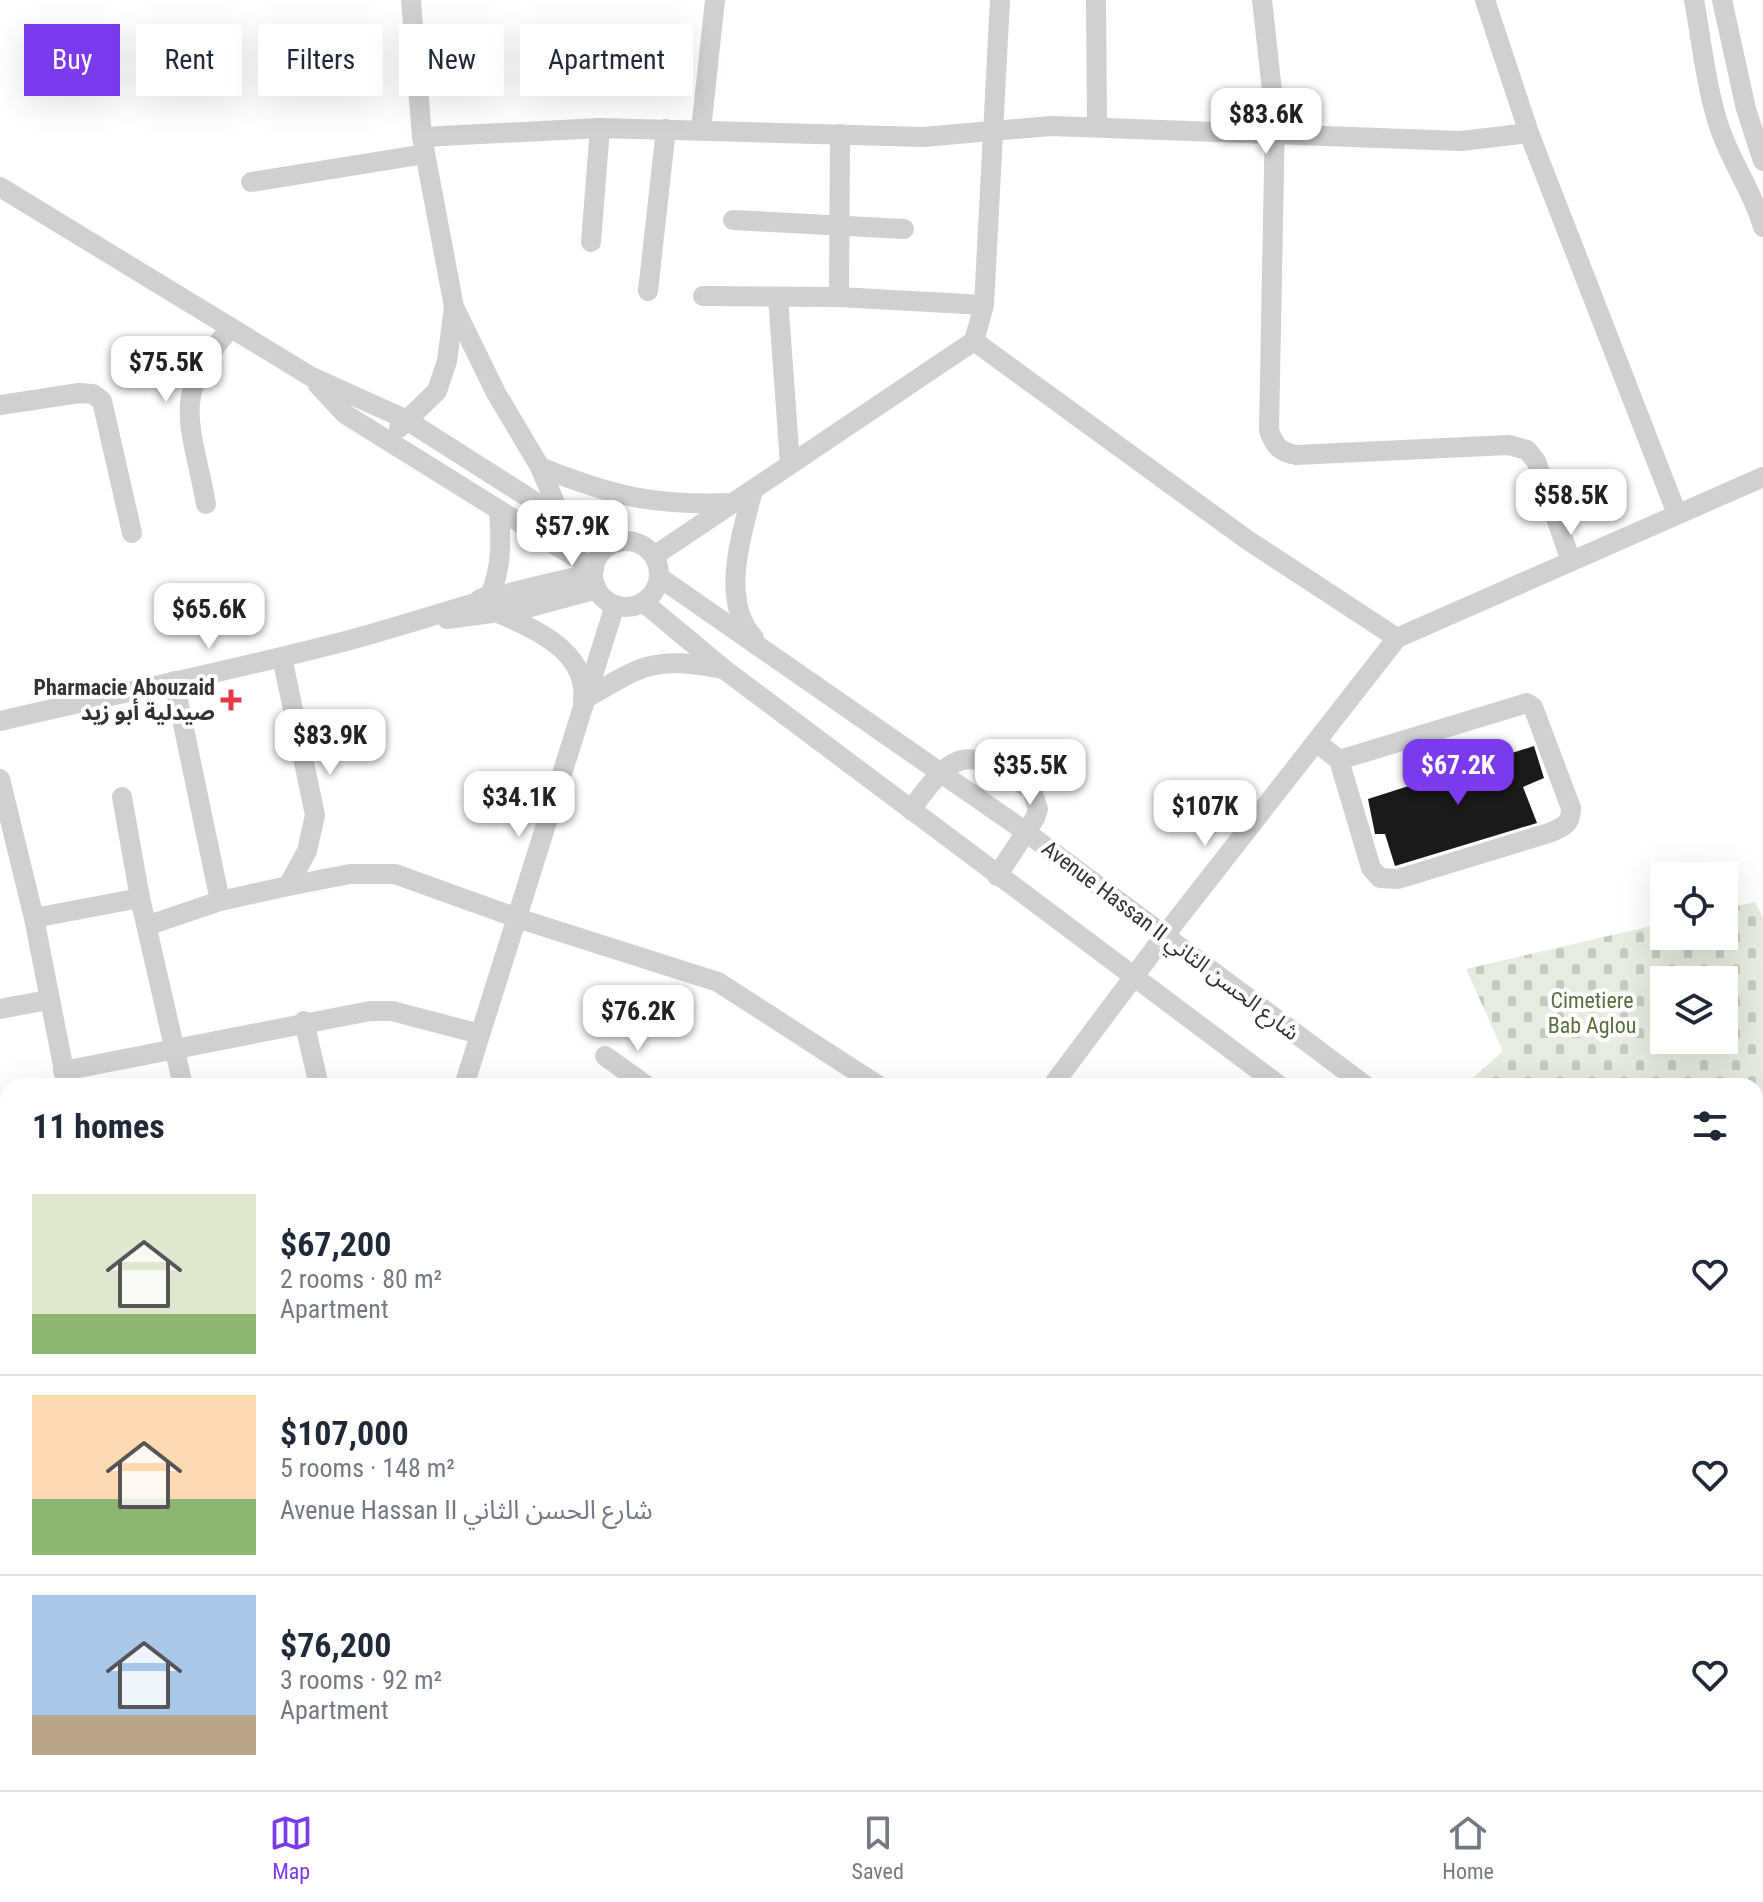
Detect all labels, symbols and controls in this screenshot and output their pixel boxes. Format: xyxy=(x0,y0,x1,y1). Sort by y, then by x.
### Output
chip: Buy xyxy=(24,24,120,96)
chip: Rent xyxy=(136,24,242,96)
chip: Filters xyxy=(258,24,383,96)
chip: New xyxy=(399,24,504,96)
chip: Apartment xyxy=(520,24,693,96)
pin: $83.6K xyxy=(1201,88,1331,156)
text: $83.6K xyxy=(1229,99,1303,129)
pin: $75.5K xyxy=(101,336,231,404)
text: $75.5K xyxy=(129,347,203,377)
pin: $58.5K xyxy=(1506,469,1636,537)
text: $58.5K xyxy=(1534,480,1608,510)
pin: $57.9K xyxy=(507,500,637,568)
text: $57.9K xyxy=(535,511,609,541)
pin: $65.6K xyxy=(144,583,274,651)
text: $65.6K xyxy=(172,594,246,624)
place label: Pharmacie Abouzaid صيدلية أبو زيد xyxy=(34,675,215,726)
marker: Pharmacie Abouzaid صيدلية أبو زيد xyxy=(222,691,240,709)
pin: $83.9K xyxy=(265,709,395,777)
text: $83.9K xyxy=(293,720,367,750)
pin: $35.5K xyxy=(965,739,1095,807)
pin: $67.2K xyxy=(1393,739,1523,807)
text: $35.5K xyxy=(993,750,1067,780)
text: $67.2K xyxy=(1421,750,1495,780)
pin: $34.1K xyxy=(454,771,584,839)
pin: $107K xyxy=(1149,780,1261,848)
text: $34.1K xyxy=(482,782,556,812)
text: $107K xyxy=(1172,791,1238,821)
street label: Avenue Hassan II شارع الحسن الثاني xyxy=(1035,836,1304,1049)
map controls xyxy=(1650,862,1738,1054)
button: locate xyxy=(1650,862,1738,950)
button: layers xyxy=(1650,966,1738,1054)
pin: $76.2K xyxy=(573,985,703,1053)
park label: Cimetiere Bab Aglou xyxy=(1548,988,1636,1038)
text: $76.2K xyxy=(601,996,675,1026)
icon: filters xyxy=(1688,1104,1732,1148)
text: 11 homes xyxy=(32,1106,165,1146)
text: $67,200 xyxy=(280,1224,391,1264)
icon: home xyxy=(96,1226,192,1322)
icon: heart xyxy=(1688,1252,1732,1296)
text: 2 rooms · 80 m² xyxy=(280,1264,442,1294)
text: Apartment xyxy=(280,1294,389,1324)
text: $107,000 xyxy=(280,1413,409,1453)
icon: home xyxy=(96,1427,192,1523)
text: 5 rooms · 148 m² xyxy=(280,1453,455,1483)
icon: heart xyxy=(1688,1453,1732,1497)
text: Avenue Hassan II شارع الحسن الثاني xyxy=(280,1495,653,1525)
text: $76,200 xyxy=(280,1625,391,1665)
icon: home xyxy=(96,1627,192,1723)
icon: heart xyxy=(1688,1653,1732,1697)
text: 3 rooms · 92 m² xyxy=(280,1665,442,1695)
text: Apartment xyxy=(280,1695,389,1725)
tab: Map xyxy=(269,1811,313,1884)
tab: Saved xyxy=(852,1811,904,1884)
tab: Home xyxy=(1442,1811,1494,1884)

